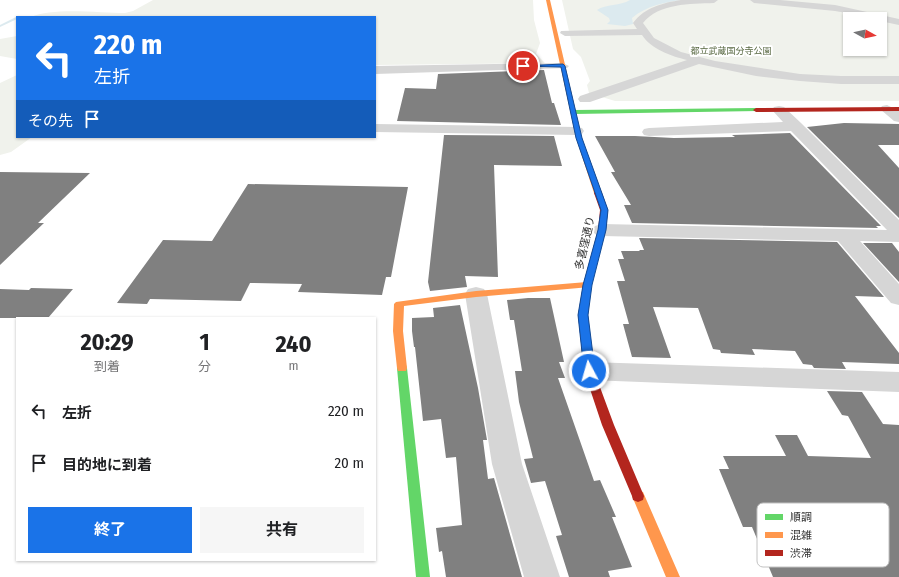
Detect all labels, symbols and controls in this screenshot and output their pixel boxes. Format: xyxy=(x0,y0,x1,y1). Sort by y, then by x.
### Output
north arrow xyxy=(843,12,887,56)
map controls xyxy=(843,12,887,56)
text: 220 m xyxy=(94,28,162,61)
icon: left xyxy=(28,32,80,84)
park label: 都立武蔵国分寺公園 xyxy=(690,46,772,56)
pin xyxy=(506,49,540,83)
icon: arrive xyxy=(512,55,534,77)
text: 左折 xyxy=(94,66,130,88)
icon: arrive xyxy=(81,108,103,130)
text: その先 xyxy=(28,112,73,130)
street label: 多喜窪通り xyxy=(572,215,598,271)
text: 20:29 xyxy=(80,328,134,356)
text: 1 xyxy=(199,328,210,356)
text: 240 xyxy=(275,330,312,358)
position arrow xyxy=(568,350,610,392)
text: m xyxy=(288,358,298,373)
text: 到着 xyxy=(94,359,120,374)
text: 分 xyxy=(198,359,211,374)
icon: left xyxy=(28,400,50,422)
text: 220 m xyxy=(328,402,364,420)
text: 左折 xyxy=(62,404,92,422)
icon: arrive xyxy=(28,452,50,474)
text: 20 m xyxy=(335,454,364,472)
text: 目的地に到着 xyxy=(62,456,152,474)
legend xyxy=(757,503,889,567)
button: 終了 xyxy=(28,507,192,553)
button: 共有 xyxy=(200,507,364,553)
text: 順調 xyxy=(790,511,812,524)
text: 混雑 xyxy=(790,529,812,542)
text: 渋滞 xyxy=(790,547,812,560)

